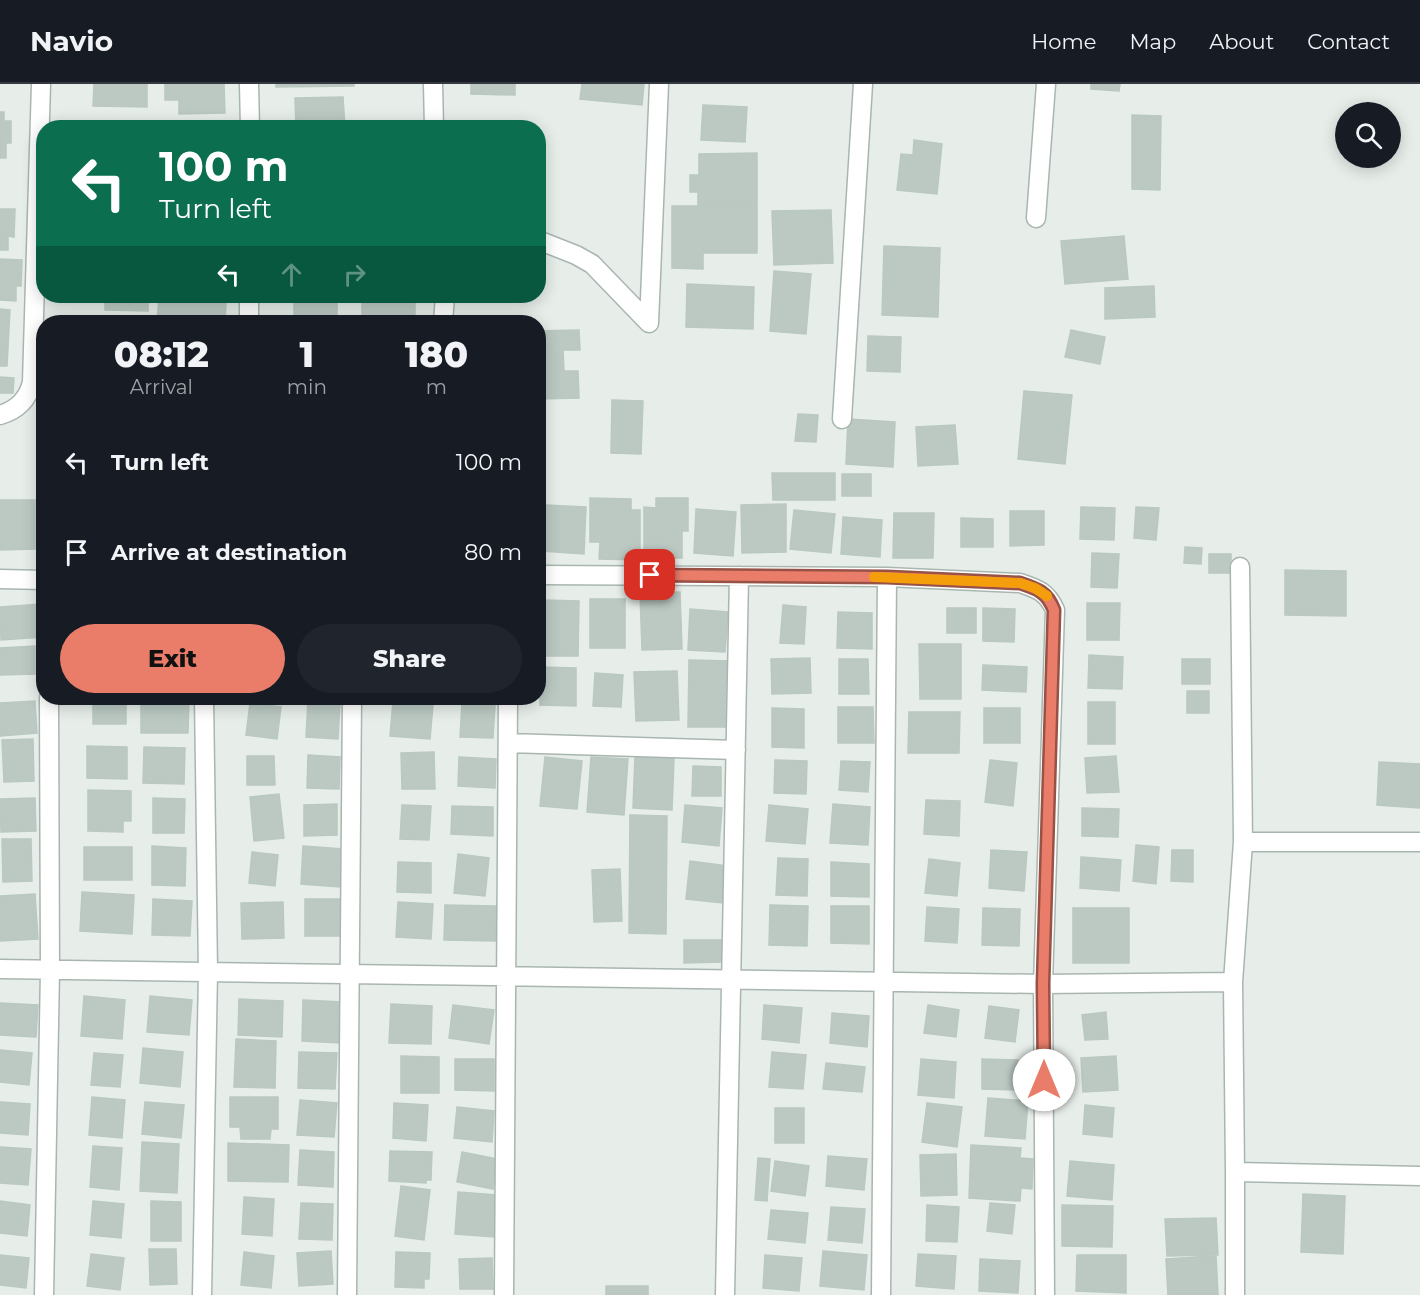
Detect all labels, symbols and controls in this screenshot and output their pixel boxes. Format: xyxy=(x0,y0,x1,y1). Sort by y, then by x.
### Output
text: Navio xyxy=(30,24,113,58)
text: Home xyxy=(1031,29,1096,54)
text: Map xyxy=(1129,29,1176,54)
text: About xyxy=(1209,29,1274,54)
text: Contact xyxy=(1307,29,1390,54)
map controls xyxy=(1335,102,1401,168)
button: search xyxy=(1335,102,1401,168)
text: 100 m xyxy=(159,140,288,192)
icon: left xyxy=(60,144,138,222)
text: Turn left xyxy=(159,192,272,225)
icon: left xyxy=(212,258,245,291)
icon: ahead xyxy=(275,258,308,291)
icon: right xyxy=(338,258,371,291)
text: 08:12 xyxy=(114,332,209,376)
text: 1 xyxy=(300,332,314,376)
text: 180 xyxy=(405,332,468,376)
text: Arrival xyxy=(130,375,193,399)
text: min xyxy=(287,375,327,399)
text: m xyxy=(426,375,447,399)
icon: left xyxy=(60,446,93,479)
text: Turn left xyxy=(111,449,209,476)
text: 100 m xyxy=(456,449,522,476)
icon: arrive xyxy=(60,536,93,569)
text: Arrive at destination xyxy=(111,539,347,566)
text: 80 m xyxy=(464,539,522,566)
pin xyxy=(624,549,675,600)
icon: arrive xyxy=(633,558,666,591)
button: Exit xyxy=(60,624,285,693)
button: Share xyxy=(297,624,522,693)
position arrow xyxy=(1012,1048,1076,1112)

